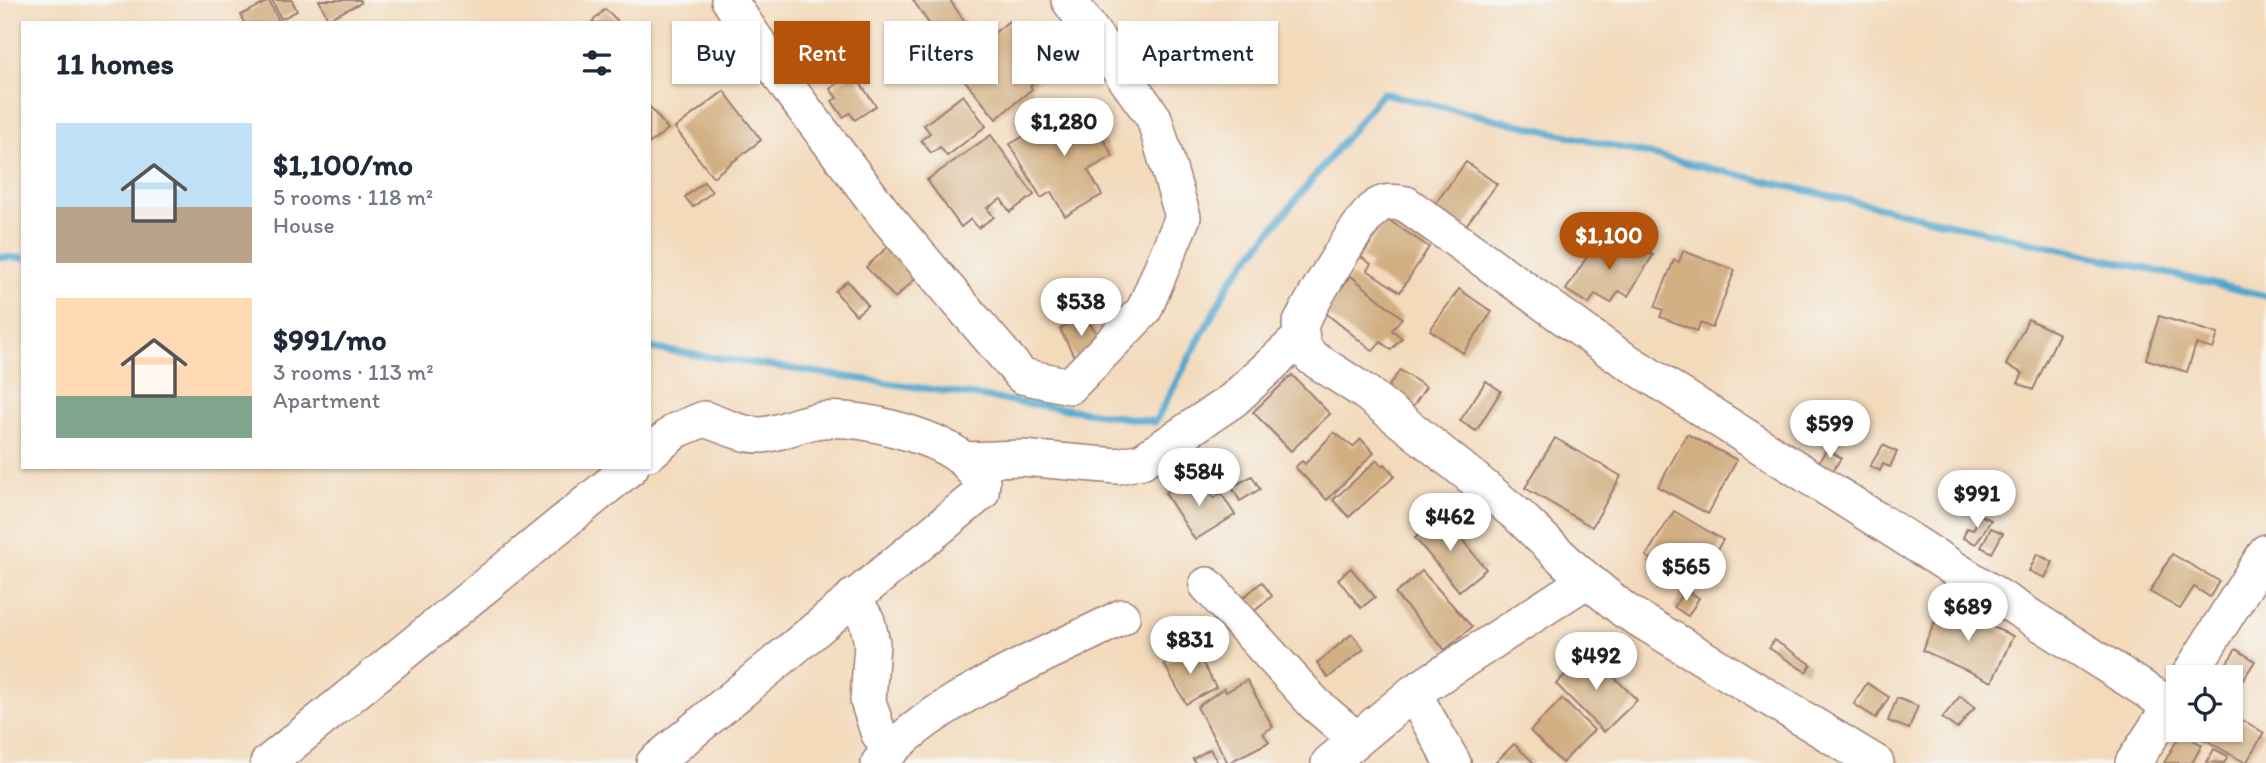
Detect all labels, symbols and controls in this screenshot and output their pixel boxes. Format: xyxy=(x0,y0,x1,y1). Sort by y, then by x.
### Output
chip: Buy xyxy=(672,21,760,84)
chip: Rent xyxy=(774,21,870,84)
chip: Filters xyxy=(884,21,998,84)
chip: New xyxy=(1012,21,1104,84)
chip: Apartment xyxy=(1118,21,1278,84)
icon: filters xyxy=(578,44,616,82)
text: 11 homes xyxy=(56,45,174,82)
pin: $1,280 xyxy=(1007,99,1121,158)
text: $1,280 xyxy=(1031,107,1097,135)
text: $1,100/mo xyxy=(273,146,413,183)
icon: home xyxy=(112,151,196,235)
text: 5 rooms · 118 m² xyxy=(273,183,433,211)
text: House xyxy=(273,211,335,239)
pin: $1,100 xyxy=(1552,212,1666,272)
text: $1,100 xyxy=(1576,221,1642,249)
pin: $538 xyxy=(1040,278,1122,338)
text: $538 xyxy=(1057,287,1105,315)
text: $991/mo xyxy=(273,321,387,358)
icon: home xyxy=(112,326,196,410)
text: 3 rooms · 113 m² xyxy=(273,358,434,386)
text: Apartment xyxy=(273,386,380,414)
pin: $599 xyxy=(1789,400,1871,460)
text: $599 xyxy=(1806,409,1854,437)
pin: $584 xyxy=(1158,448,1240,508)
text: $584 xyxy=(1174,457,1224,485)
pin: $991 xyxy=(1936,470,2018,530)
text: $991 xyxy=(1954,479,2000,507)
pin: $462 xyxy=(1409,494,1491,553)
text: $462 xyxy=(1425,502,1475,530)
pin: $565 xyxy=(1645,544,1727,603)
text: $565 xyxy=(1662,552,1710,580)
pin: $689 xyxy=(1927,584,2009,643)
text: $689 xyxy=(1944,592,1992,620)
pin: $831 xyxy=(1149,616,1231,676)
text: $831 xyxy=(1166,625,1214,653)
pin: $492 xyxy=(1555,632,1637,692)
text: $492 xyxy=(1571,641,1621,669)
map controls xyxy=(2166,665,2243,742)
button: locate xyxy=(2166,665,2243,742)

